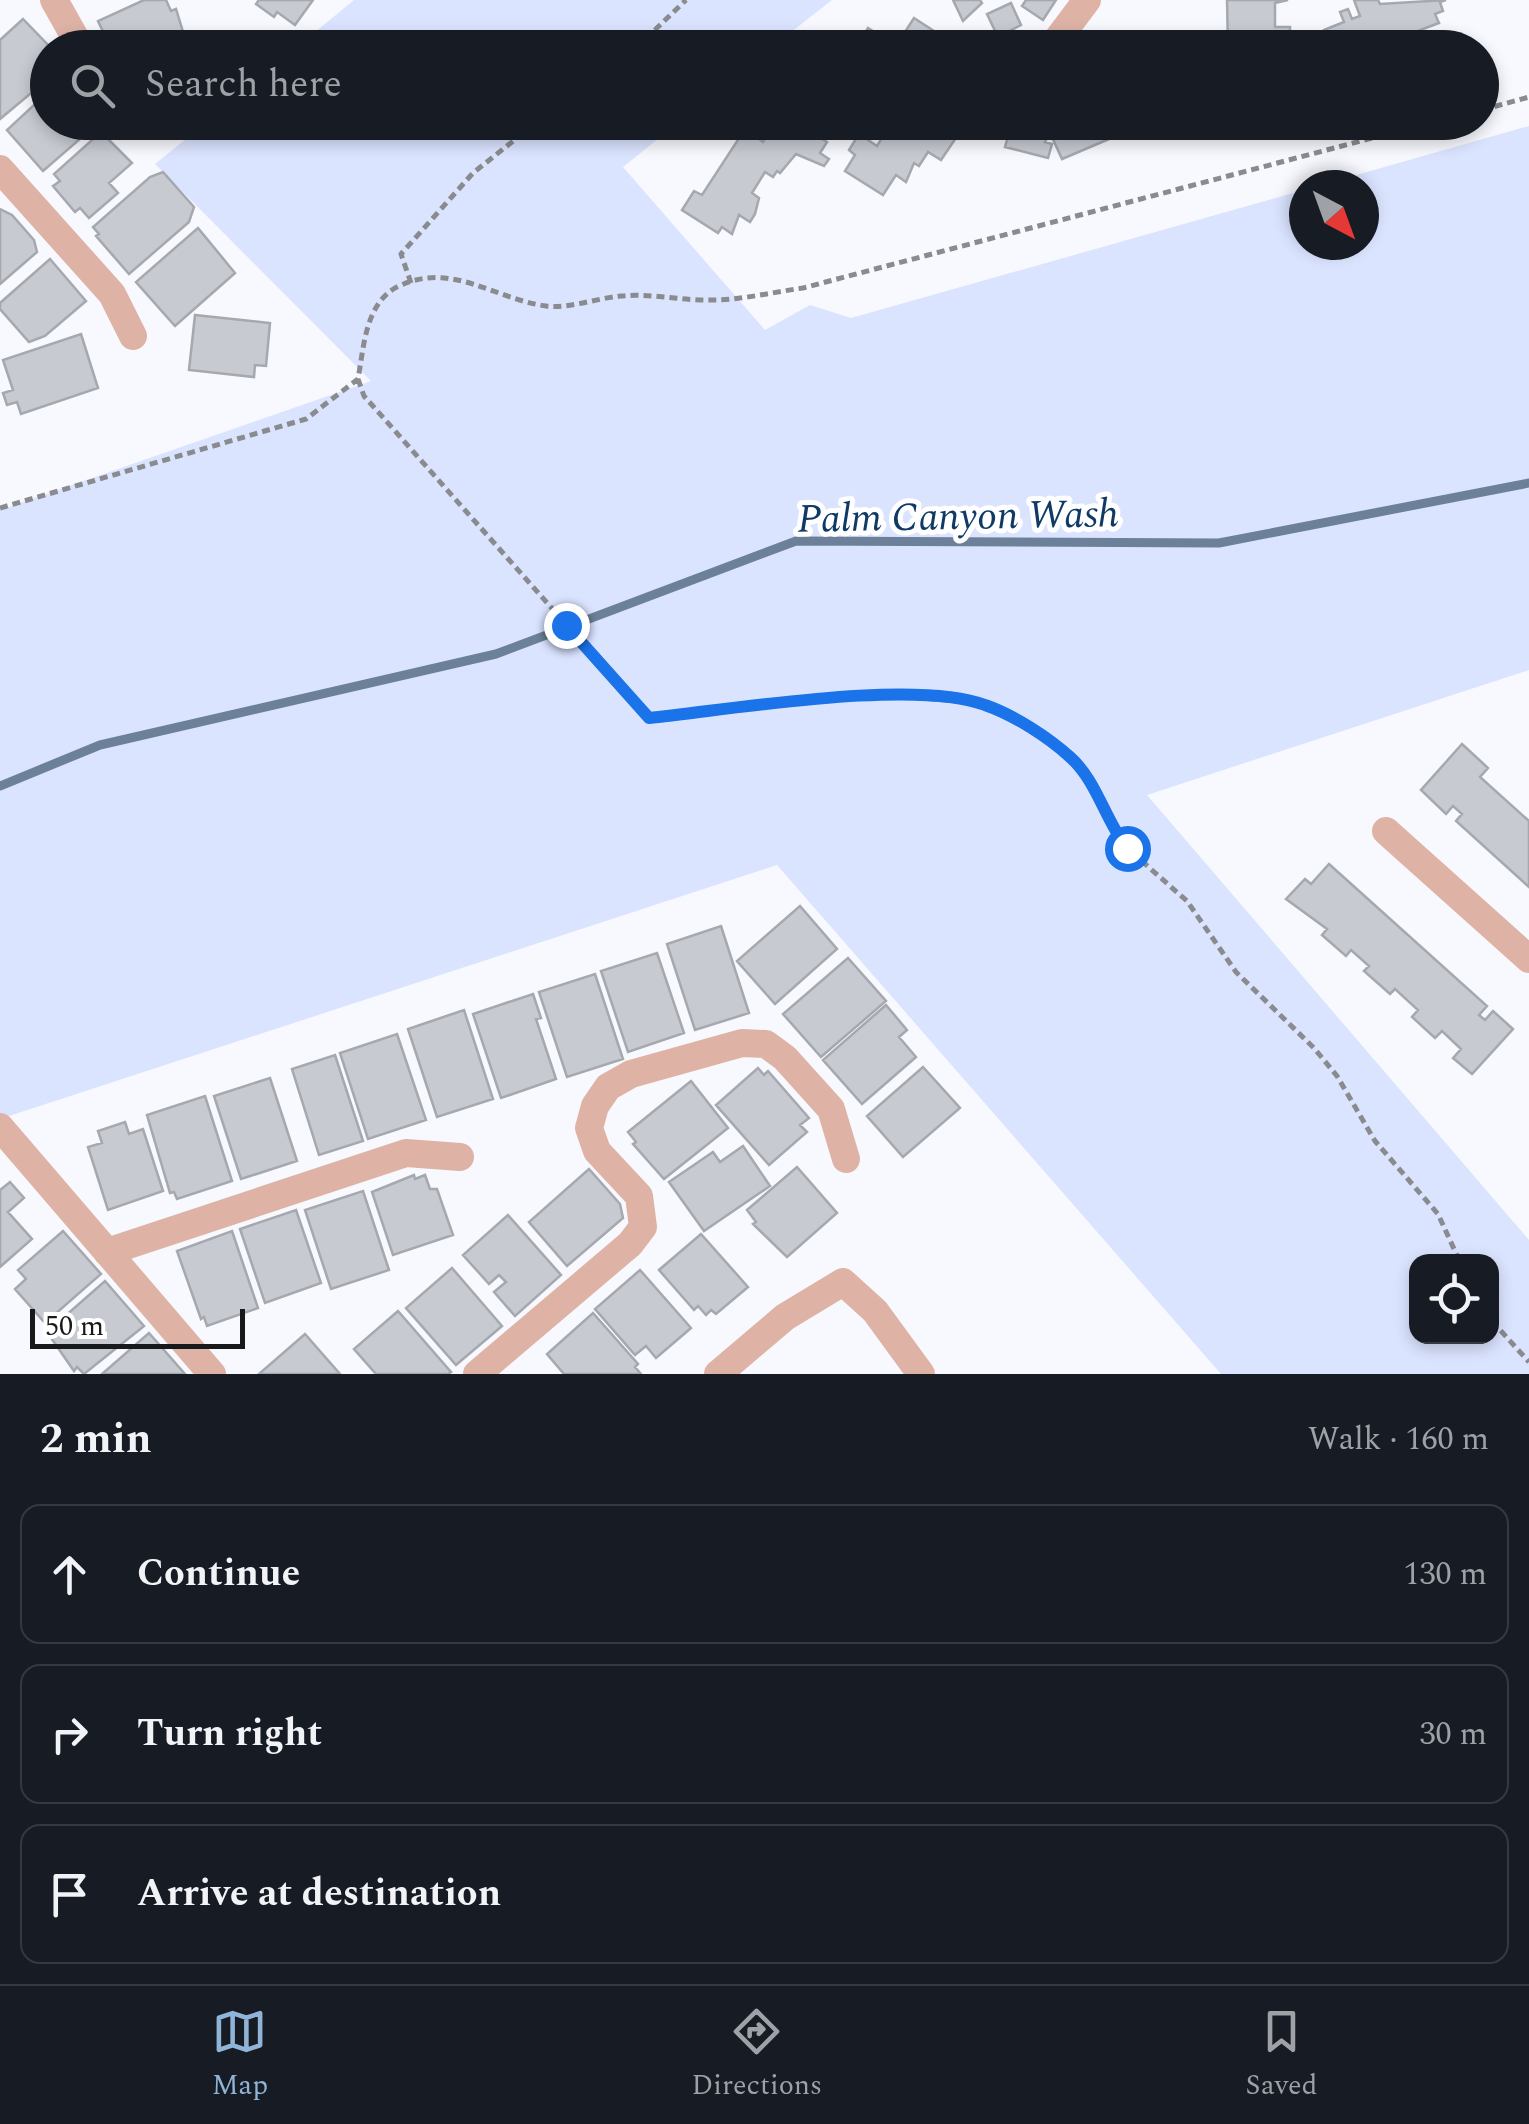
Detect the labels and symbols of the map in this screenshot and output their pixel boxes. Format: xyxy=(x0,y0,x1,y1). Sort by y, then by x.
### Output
north arrow xyxy=(1289,170,1379,260)
water label: Palm Canyon Wash xyxy=(797,484,1119,551)
route end xyxy=(544,603,590,649)
route start xyxy=(1105,826,1151,872)
scale bar xyxy=(30,1304,245,1348)

